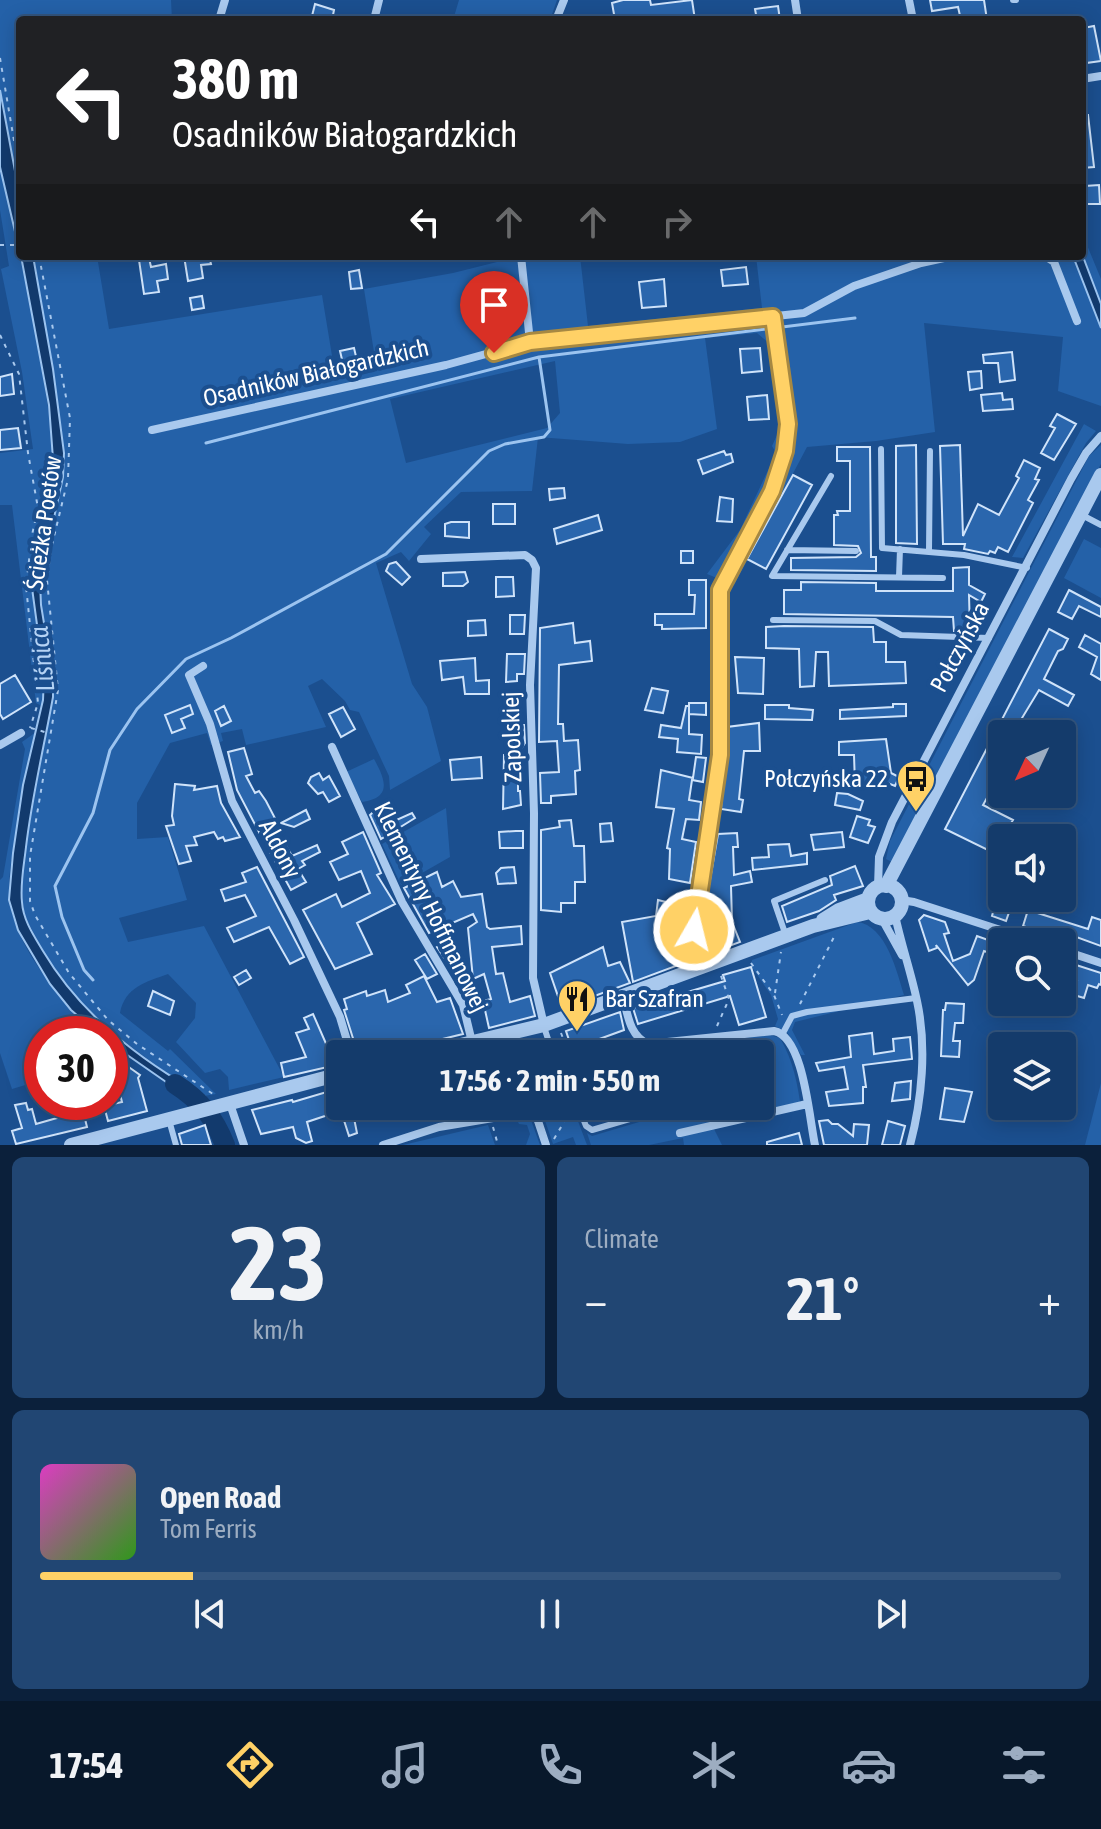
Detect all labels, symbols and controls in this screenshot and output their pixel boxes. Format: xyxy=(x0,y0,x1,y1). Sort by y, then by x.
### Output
text: 380 m xyxy=(172,47,299,111)
icon: left xyxy=(40,48,144,152)
text: Osadników Białogardzkich xyxy=(172,113,518,155)
icon: left xyxy=(403,200,447,244)
icon: ahead xyxy=(487,200,531,244)
icon: ahead xyxy=(571,200,615,244)
icon: right xyxy=(655,200,699,244)
pin xyxy=(460,271,528,353)
icon: arrive xyxy=(472,283,516,327)
street label: Osadników Białogardzkich xyxy=(201,333,431,412)
street label: Ścieżka Poetów xyxy=(21,454,66,592)
street label: Połczyńska xyxy=(925,597,995,696)
water label: Liśnica xyxy=(24,625,60,693)
street label: Zapolskiej xyxy=(496,691,527,783)
north arrow xyxy=(988,720,1076,808)
map controls xyxy=(988,720,1076,1120)
bus stop icon: Połczyńska 22 xyxy=(895,758,937,813)
place label: Połczyńska 22 xyxy=(764,765,888,792)
street label: Klementyny Hoffmanowej xyxy=(369,797,494,1016)
street label: Aldony xyxy=(254,815,307,883)
button: sound xyxy=(988,824,1076,912)
position arrow xyxy=(652,888,736,972)
button: search xyxy=(988,928,1076,1016)
restaurant icon: Bar Szafran xyxy=(556,978,598,1033)
place label: Bar Szafran xyxy=(605,985,704,1012)
speed limit sign: 30 xyxy=(24,1016,128,1120)
button: layers xyxy=(988,1032,1076,1120)
text: 17:56 · 2 min · 550 m xyxy=(440,1063,660,1097)
text: 23 xyxy=(229,1203,327,1322)
text: Climate xyxy=(585,1224,659,1254)
text: 21° xyxy=(786,1264,859,1333)
text: − xyxy=(585,1274,607,1324)
text: + xyxy=(1038,1274,1061,1324)
text: km/h xyxy=(252,1315,304,1345)
text: Open Road xyxy=(160,1480,281,1514)
text: Tom Ferris xyxy=(160,1514,257,1544)
icon: previous xyxy=(188,1592,232,1636)
icon: pause xyxy=(528,1592,572,1636)
icon: next xyxy=(869,1592,913,1636)
icon: directions xyxy=(222,1737,278,1793)
icon: music xyxy=(377,1737,433,1793)
icon: phone xyxy=(532,1737,588,1793)
icon: climate xyxy=(686,1737,742,1793)
icon: car xyxy=(841,1737,897,1793)
icon: filters xyxy=(996,1737,1052,1793)
text: 17:54 xyxy=(49,1744,123,1786)

